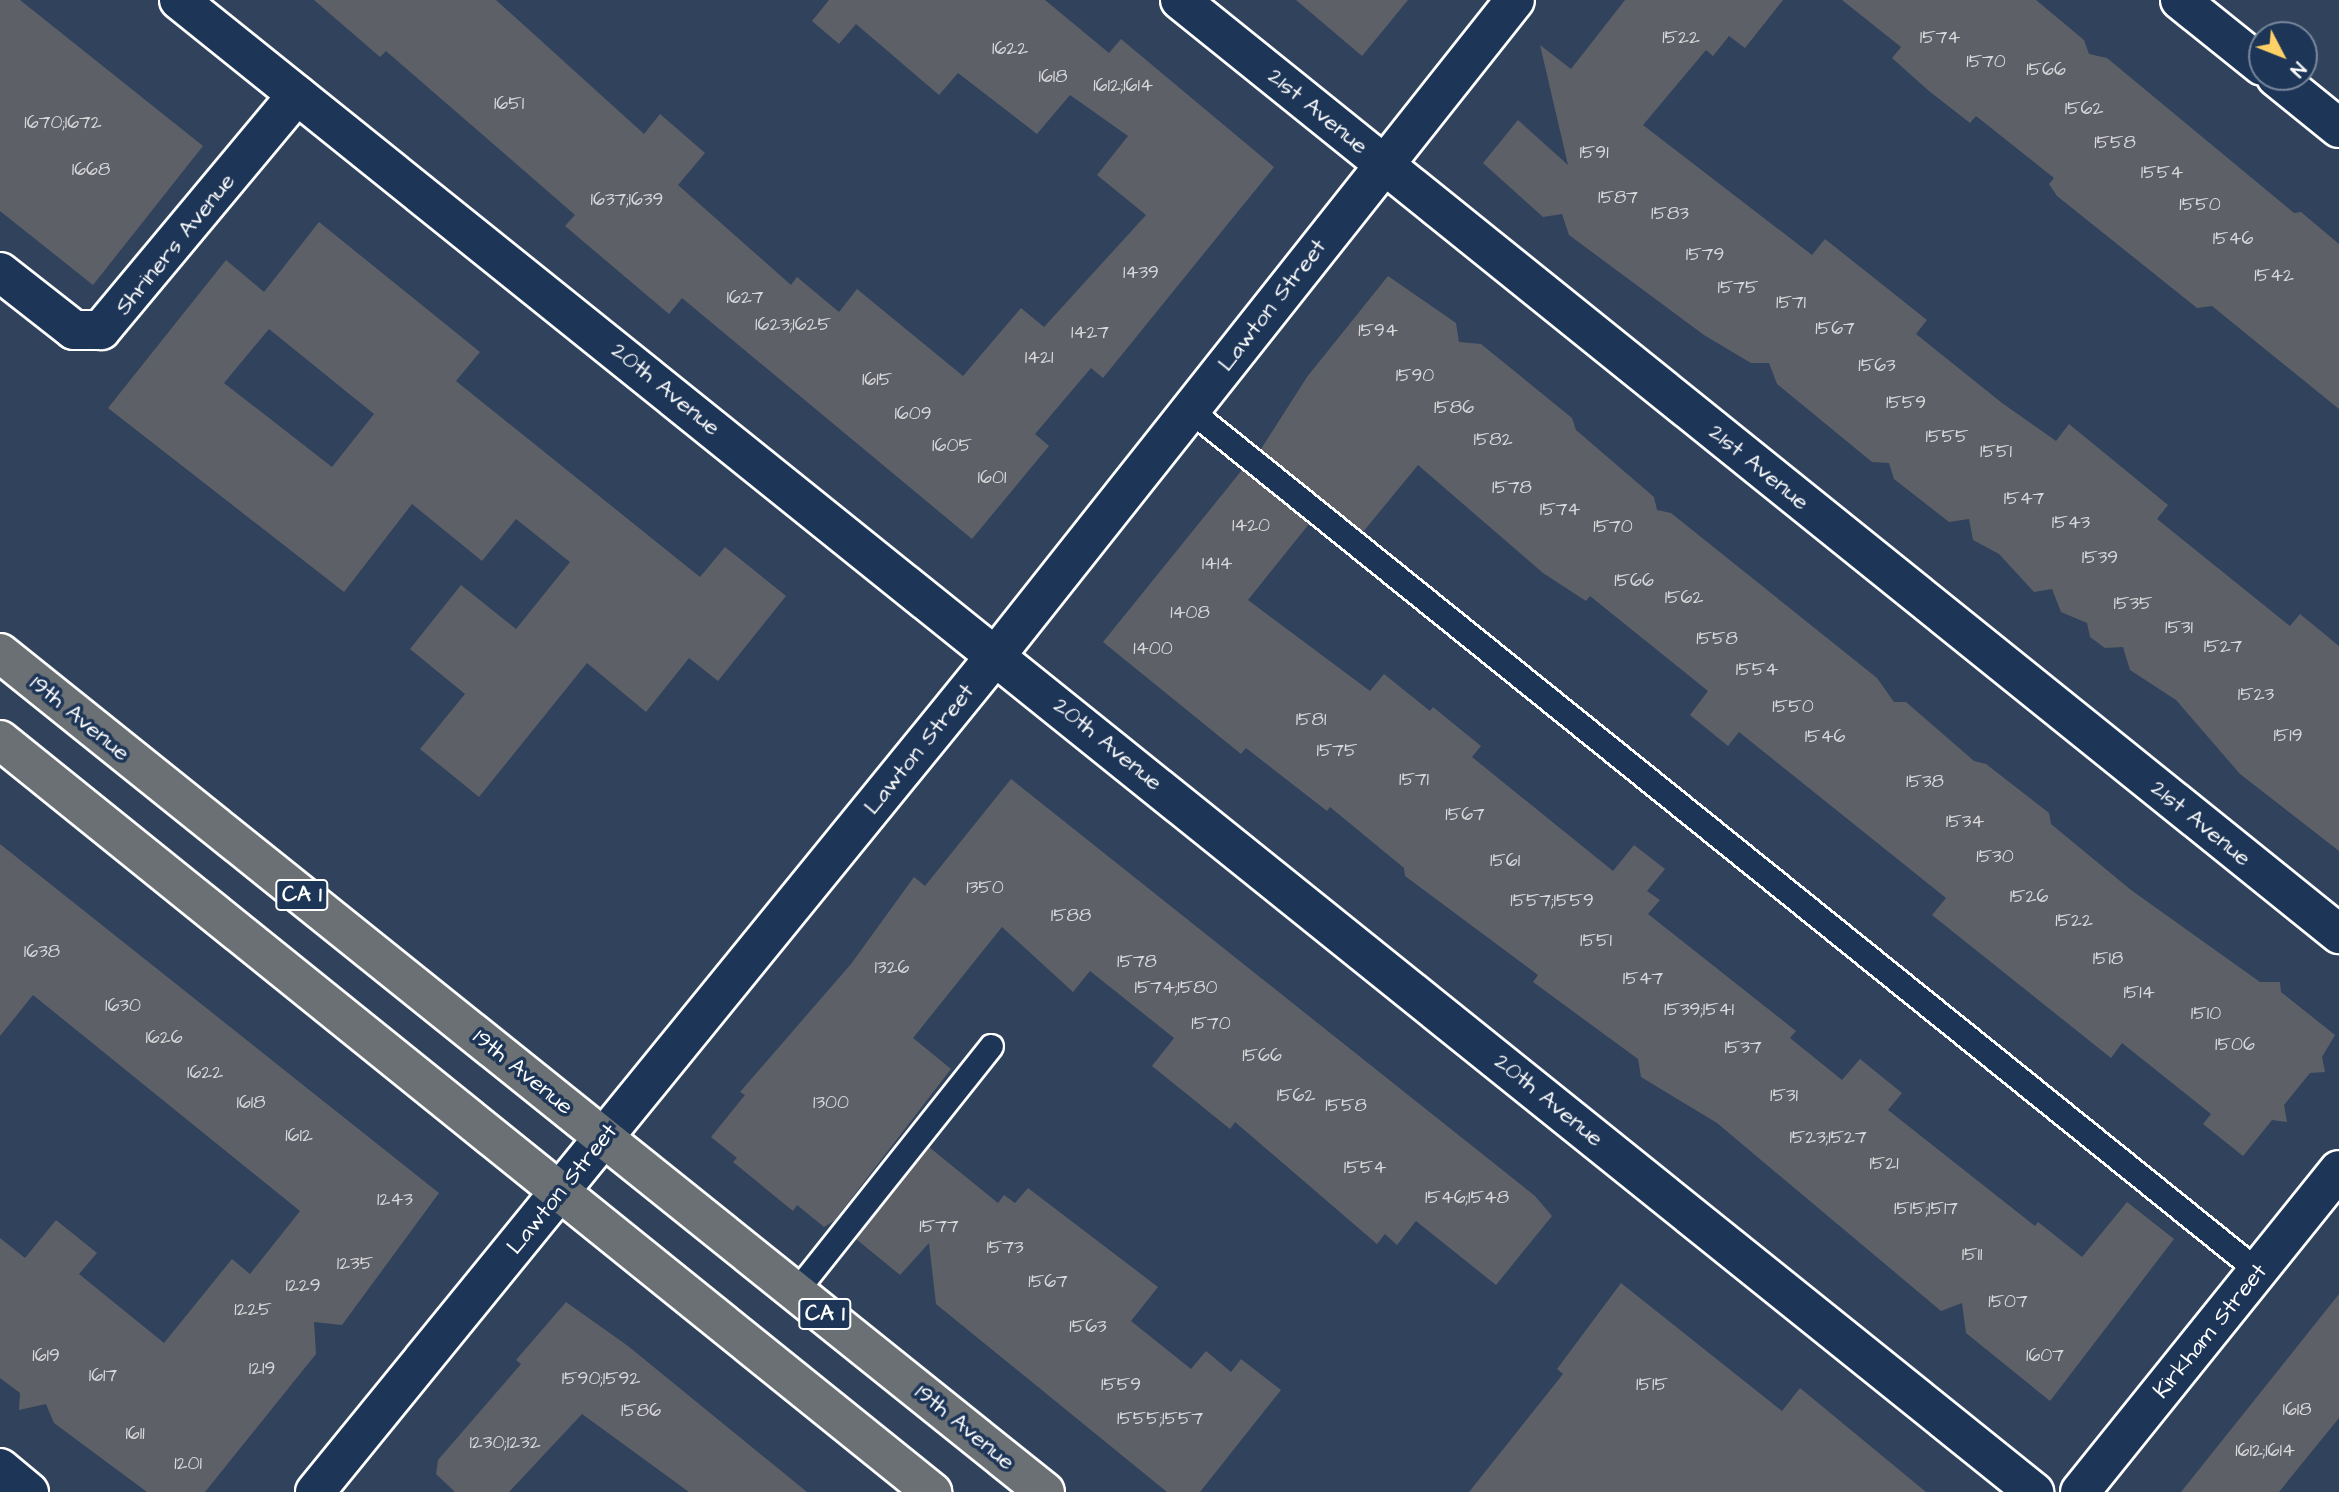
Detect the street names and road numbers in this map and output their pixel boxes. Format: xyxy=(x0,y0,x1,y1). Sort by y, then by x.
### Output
street label: 21st Avenue xyxy=(1262,62,1374,160)
street label: Shriners Avenue xyxy=(109,168,241,320)
street label: Lawton Street xyxy=(1212,233,1332,377)
street label: 20th Avenue xyxy=(606,337,726,441)
street label: 21st Avenue xyxy=(1703,418,1815,516)
street label: 19th Avenue xyxy=(24,669,136,767)
street label: Lawton Street xyxy=(858,678,980,820)
street label: 20th Avenue xyxy=(1048,692,1168,796)
street label: 21st Avenue xyxy=(2145,774,2257,872)
road number: CA 1 xyxy=(274,878,330,912)
street label: 19th Avenue xyxy=(467,1023,579,1121)
street label: 20th Avenue xyxy=(1489,1048,1609,1152)
street label: Lawton Street xyxy=(501,1118,623,1260)
street label: Kirkham Street xyxy=(2147,1258,2273,1404)
road number: CA 1 xyxy=(797,1296,853,1332)
street label: 19th Avenue xyxy=(909,1378,1021,1476)

